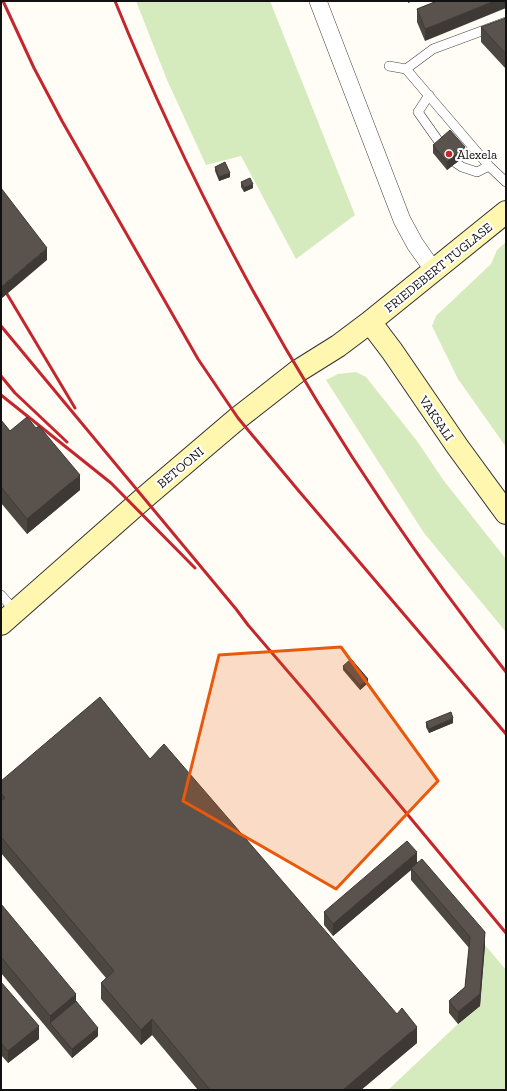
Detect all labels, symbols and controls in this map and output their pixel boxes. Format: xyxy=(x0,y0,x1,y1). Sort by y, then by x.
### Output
place label: Alexela xyxy=(457,147,498,162)
marker: Alexela xyxy=(444,149,454,159)
street label: FRIEDEBERT TUGLASE xyxy=(381,219,495,315)
street label: VAKSALI xyxy=(416,392,457,443)
street label: BETOONI xyxy=(154,444,207,491)

